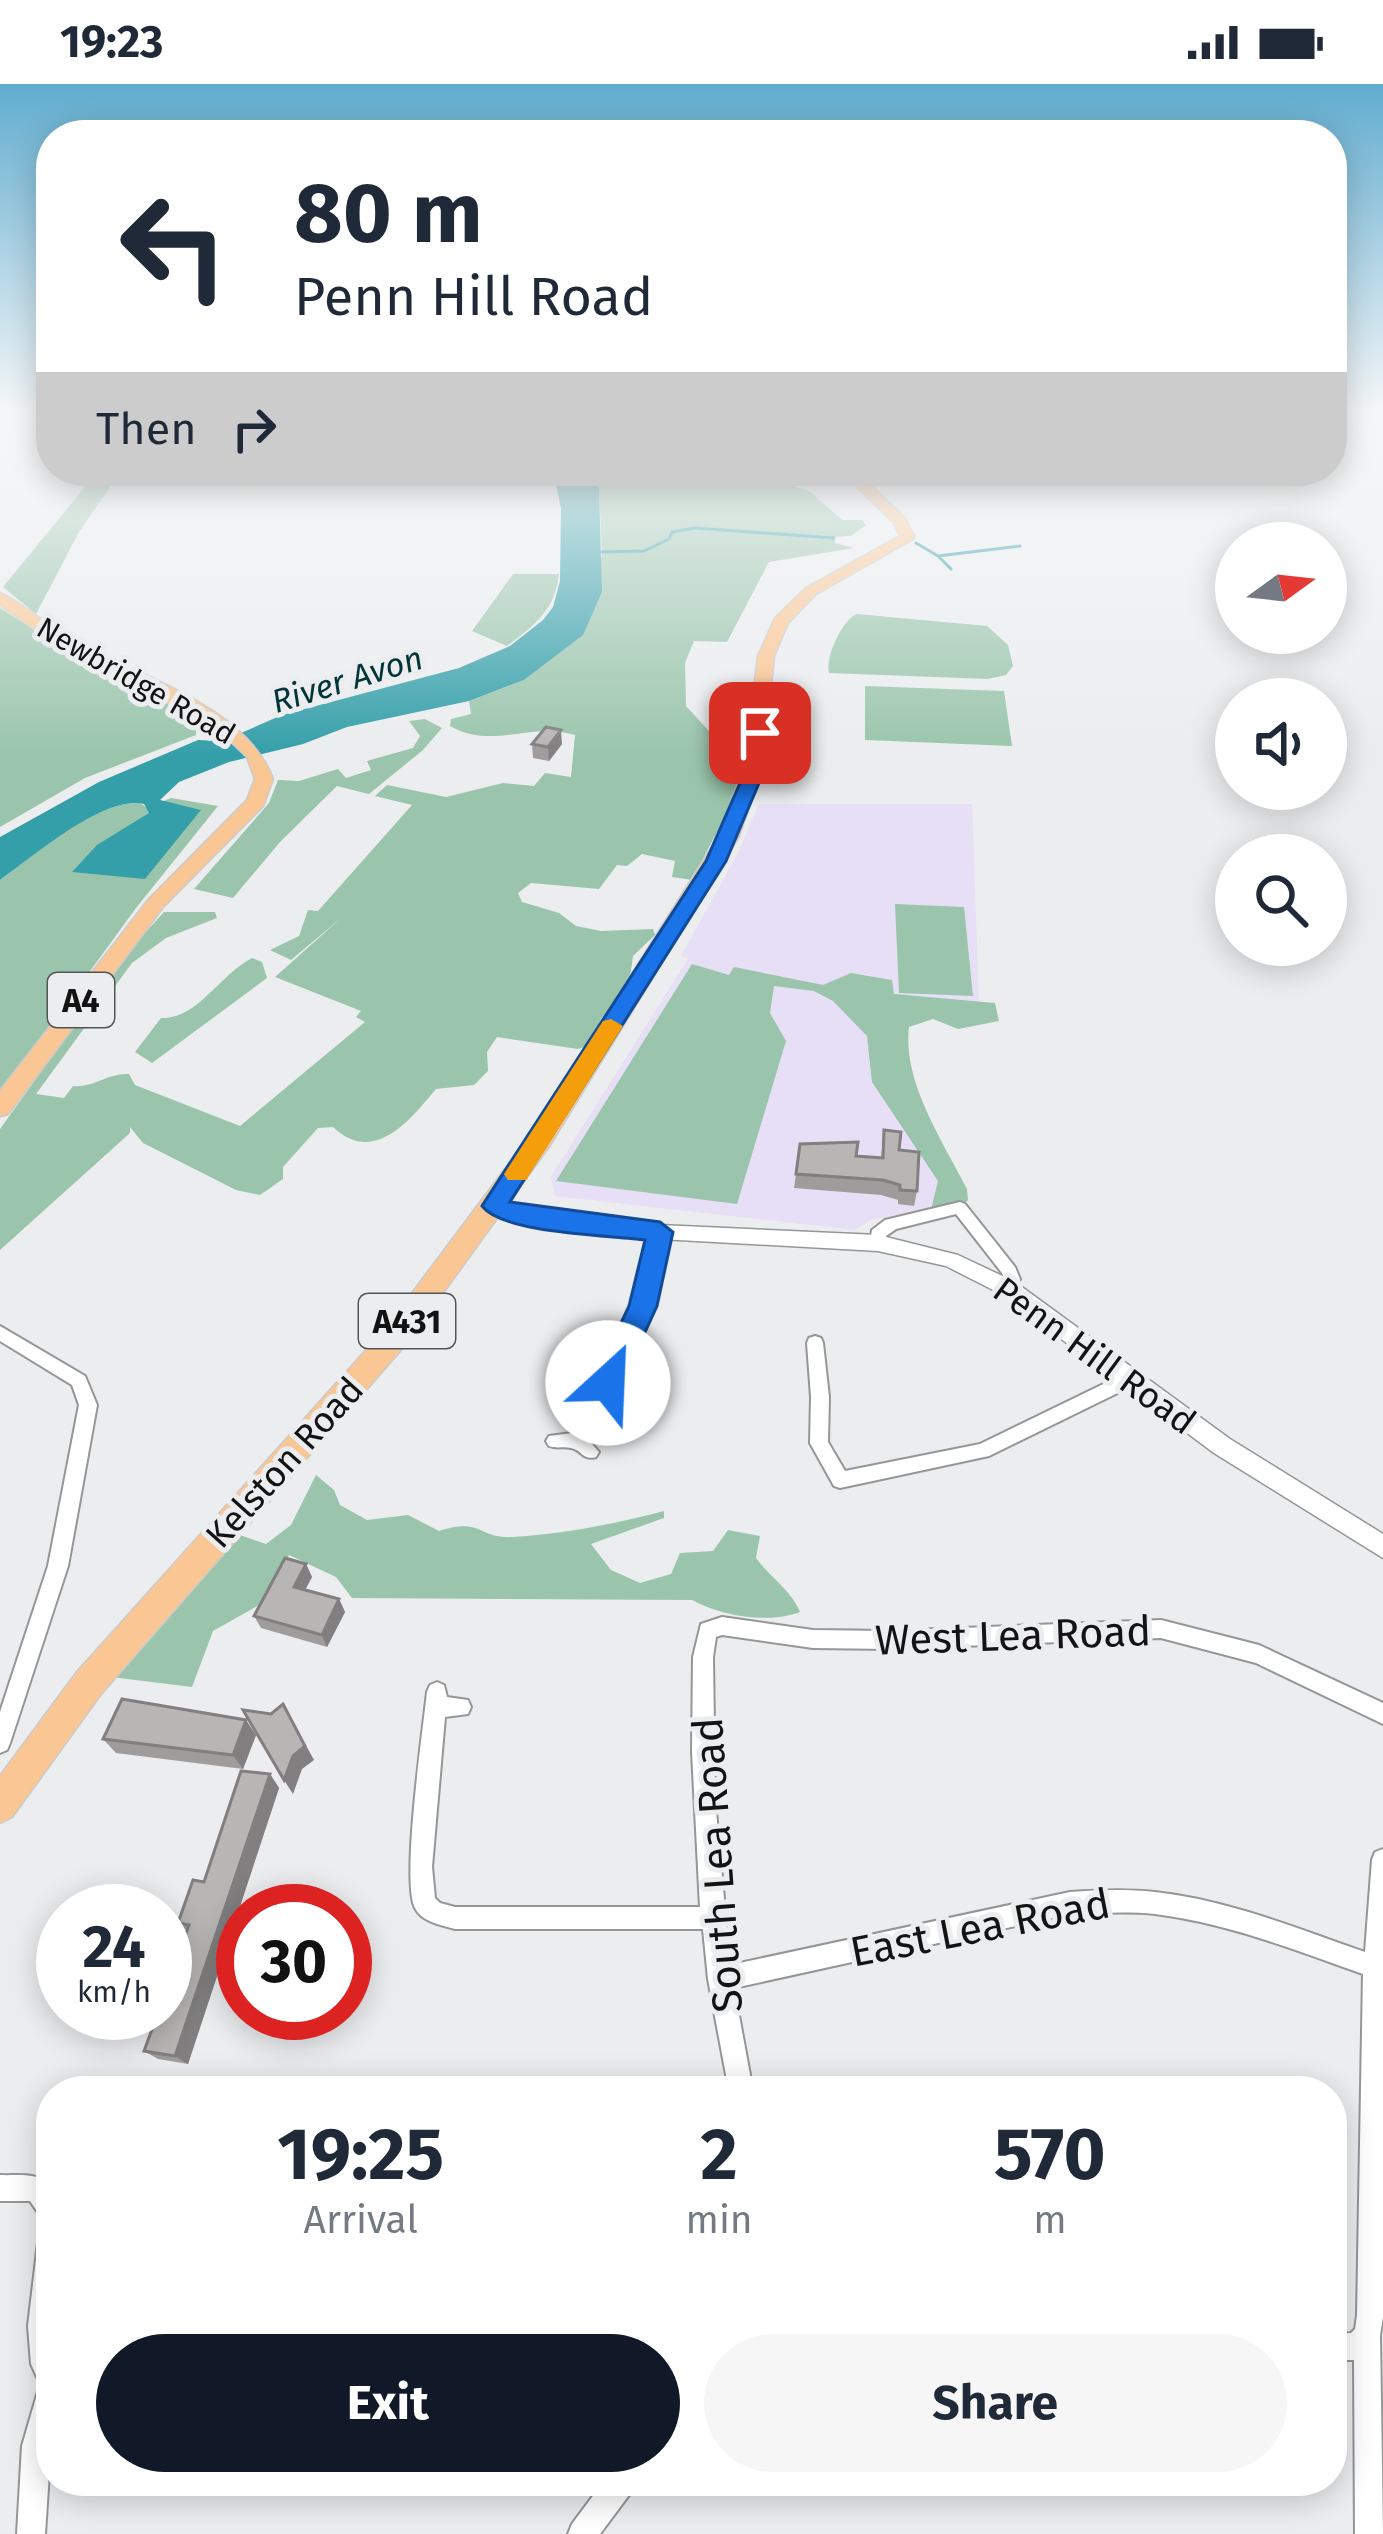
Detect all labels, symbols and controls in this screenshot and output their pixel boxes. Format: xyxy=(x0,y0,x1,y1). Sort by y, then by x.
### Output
text: 19:23 xyxy=(60,15,163,69)
text: 80 m xyxy=(294,163,483,264)
icon: left xyxy=(96,168,252,324)
text: Penn Hill Road xyxy=(294,265,653,329)
icon: right xyxy=(221,396,287,462)
text: Then xyxy=(96,402,197,456)
north arrow xyxy=(1215,522,1347,654)
map controls xyxy=(1215,522,1347,966)
street label: Newbridge Road xyxy=(31,610,241,752)
water label: River Avon xyxy=(267,638,428,722)
button: sound xyxy=(1215,678,1347,810)
pin xyxy=(709,682,811,784)
icon: arrive xyxy=(727,700,793,766)
button: search xyxy=(1215,834,1347,966)
road number: A4 xyxy=(48,973,114,1027)
street label: Penn Hill Road xyxy=(985,1268,1204,1444)
road number: A431 xyxy=(359,1294,455,1348)
position arrow xyxy=(545,1320,671,1446)
street label: Kelston Road xyxy=(197,1368,373,1557)
street label: West Lea Road xyxy=(874,1606,1152,1666)
street label: South Lea Road xyxy=(683,1716,753,2014)
street label: East Lea Road xyxy=(846,1878,1114,1978)
speed limit sign: 30 xyxy=(216,1884,372,2040)
text: 24 xyxy=(82,1911,146,1983)
text: km/h xyxy=(77,1974,151,2010)
text: 19:25 xyxy=(277,2112,444,2198)
text: 2 xyxy=(700,2112,738,2198)
text: 570 xyxy=(994,2112,1106,2198)
text: Arrival xyxy=(304,2197,418,2243)
text: min xyxy=(685,2197,753,2243)
text: m xyxy=(1033,2197,1067,2243)
button: Exit xyxy=(96,2334,680,2472)
button: Share xyxy=(704,2334,1287,2472)

